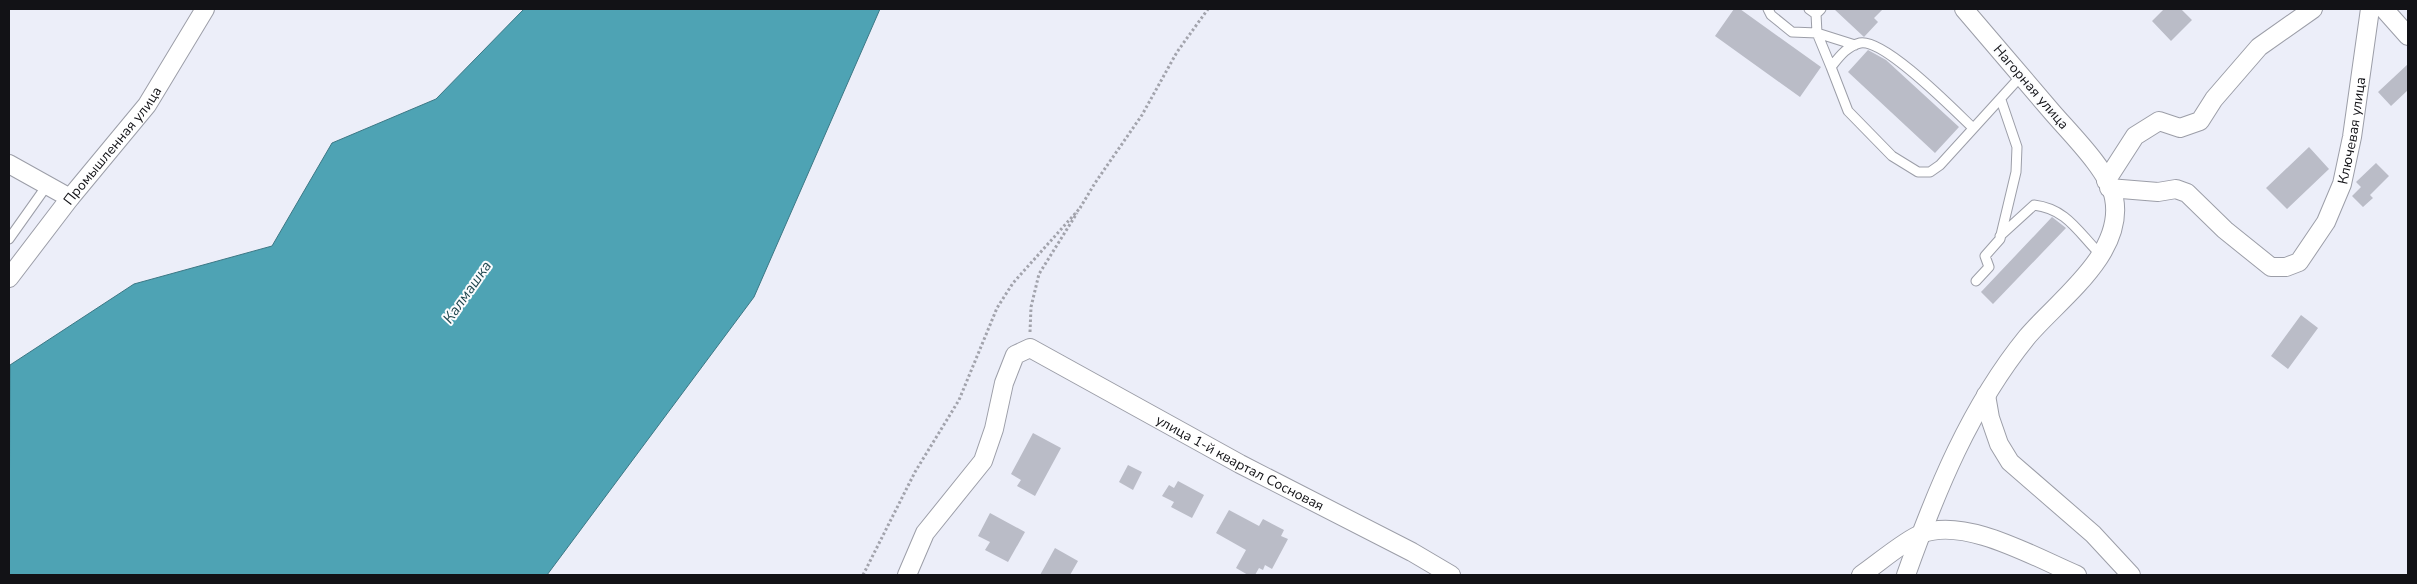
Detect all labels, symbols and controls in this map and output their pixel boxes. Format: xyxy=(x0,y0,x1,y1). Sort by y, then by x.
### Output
street label: Нагорная улица xyxy=(1989,41,2073,133)
street label: Ключевая улица xyxy=(2333,76,2370,186)
street label: Промышленная улица xyxy=(59,83,166,209)
water label: Калмашка xyxy=(438,257,496,327)
street label: улица 1-й квартал Сосновая xyxy=(1153,410,1327,515)

